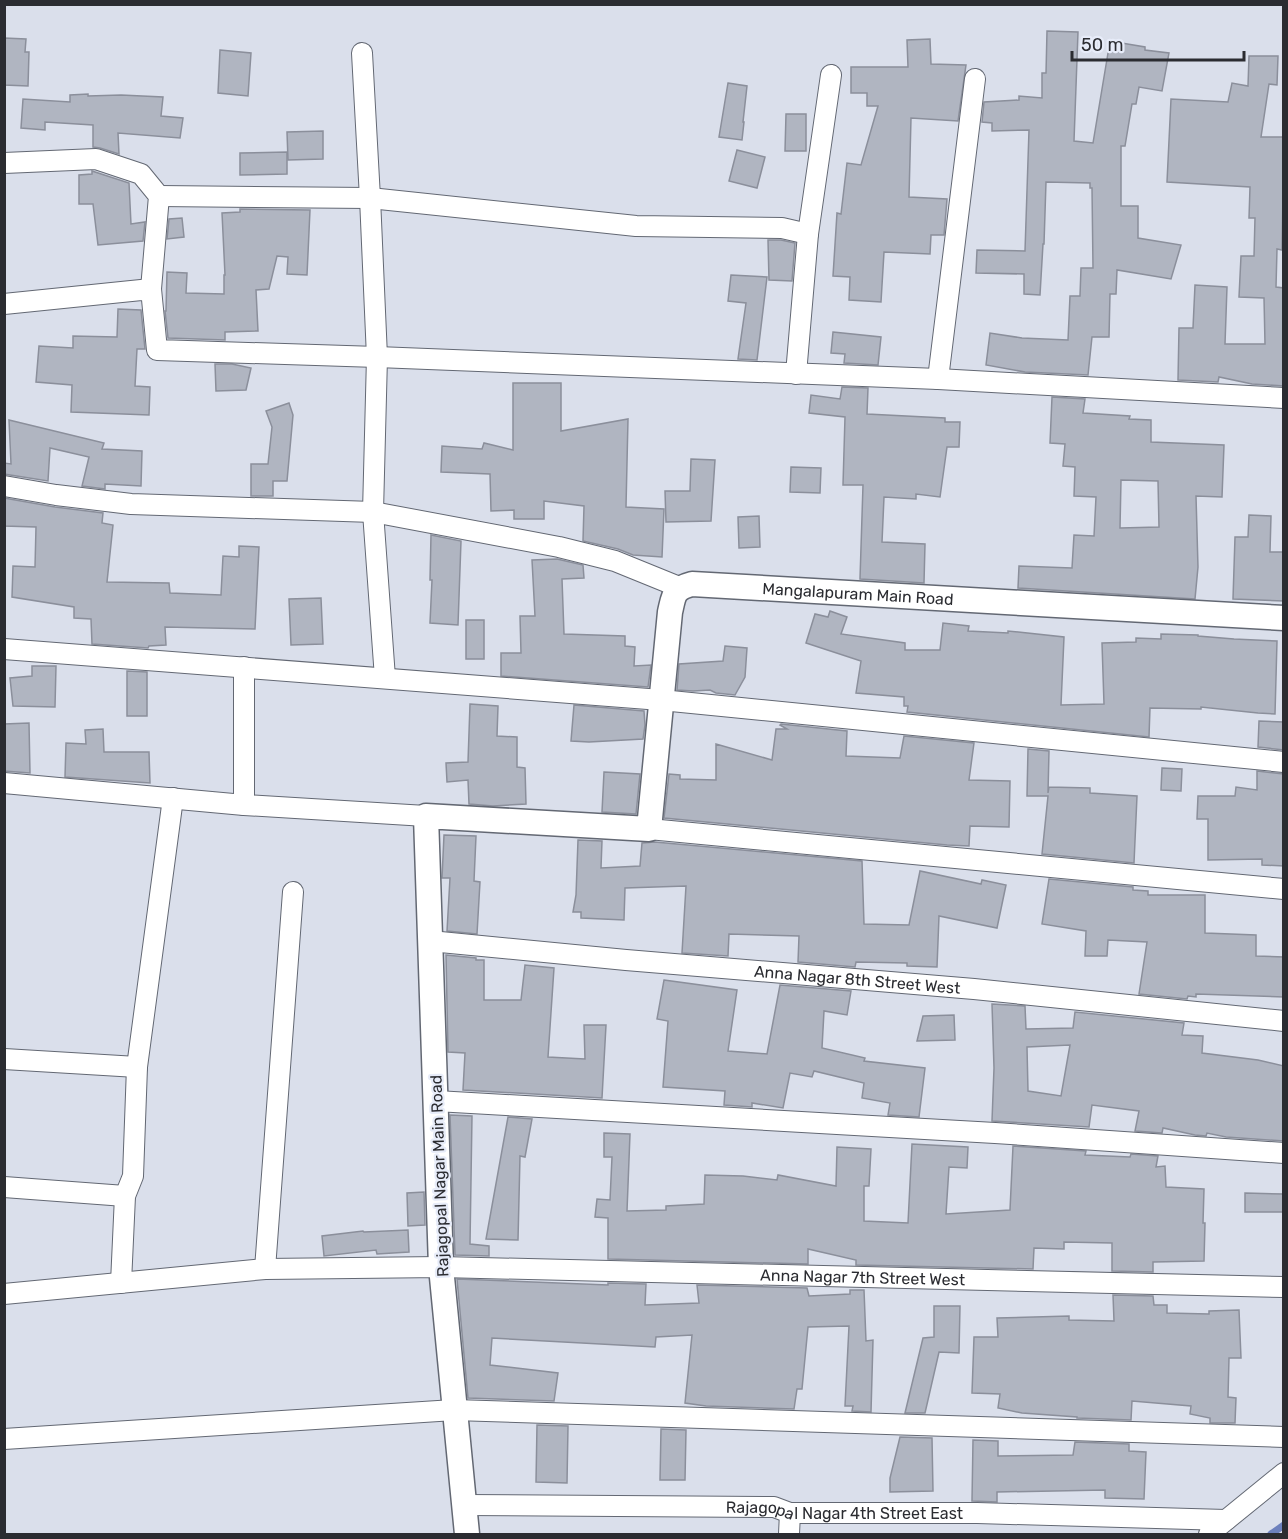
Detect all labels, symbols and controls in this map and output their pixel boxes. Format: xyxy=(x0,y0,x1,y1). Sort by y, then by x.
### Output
scale bar xyxy=(1072,24,1244,62)
text: 50 m xyxy=(1081,34,1124,56)
street label: Mangalapuram Main Road xyxy=(762,579,954,609)
street label: Anna Nagar 8th Street West xyxy=(753,962,961,998)
street label: Rajagopal Nagar Main Road xyxy=(426,1075,453,1277)
street label: Anna Nagar 7th Street West xyxy=(760,1266,965,1289)
street label: Rajagopal Nagar 4th Street East xyxy=(726,1498,963,1524)

